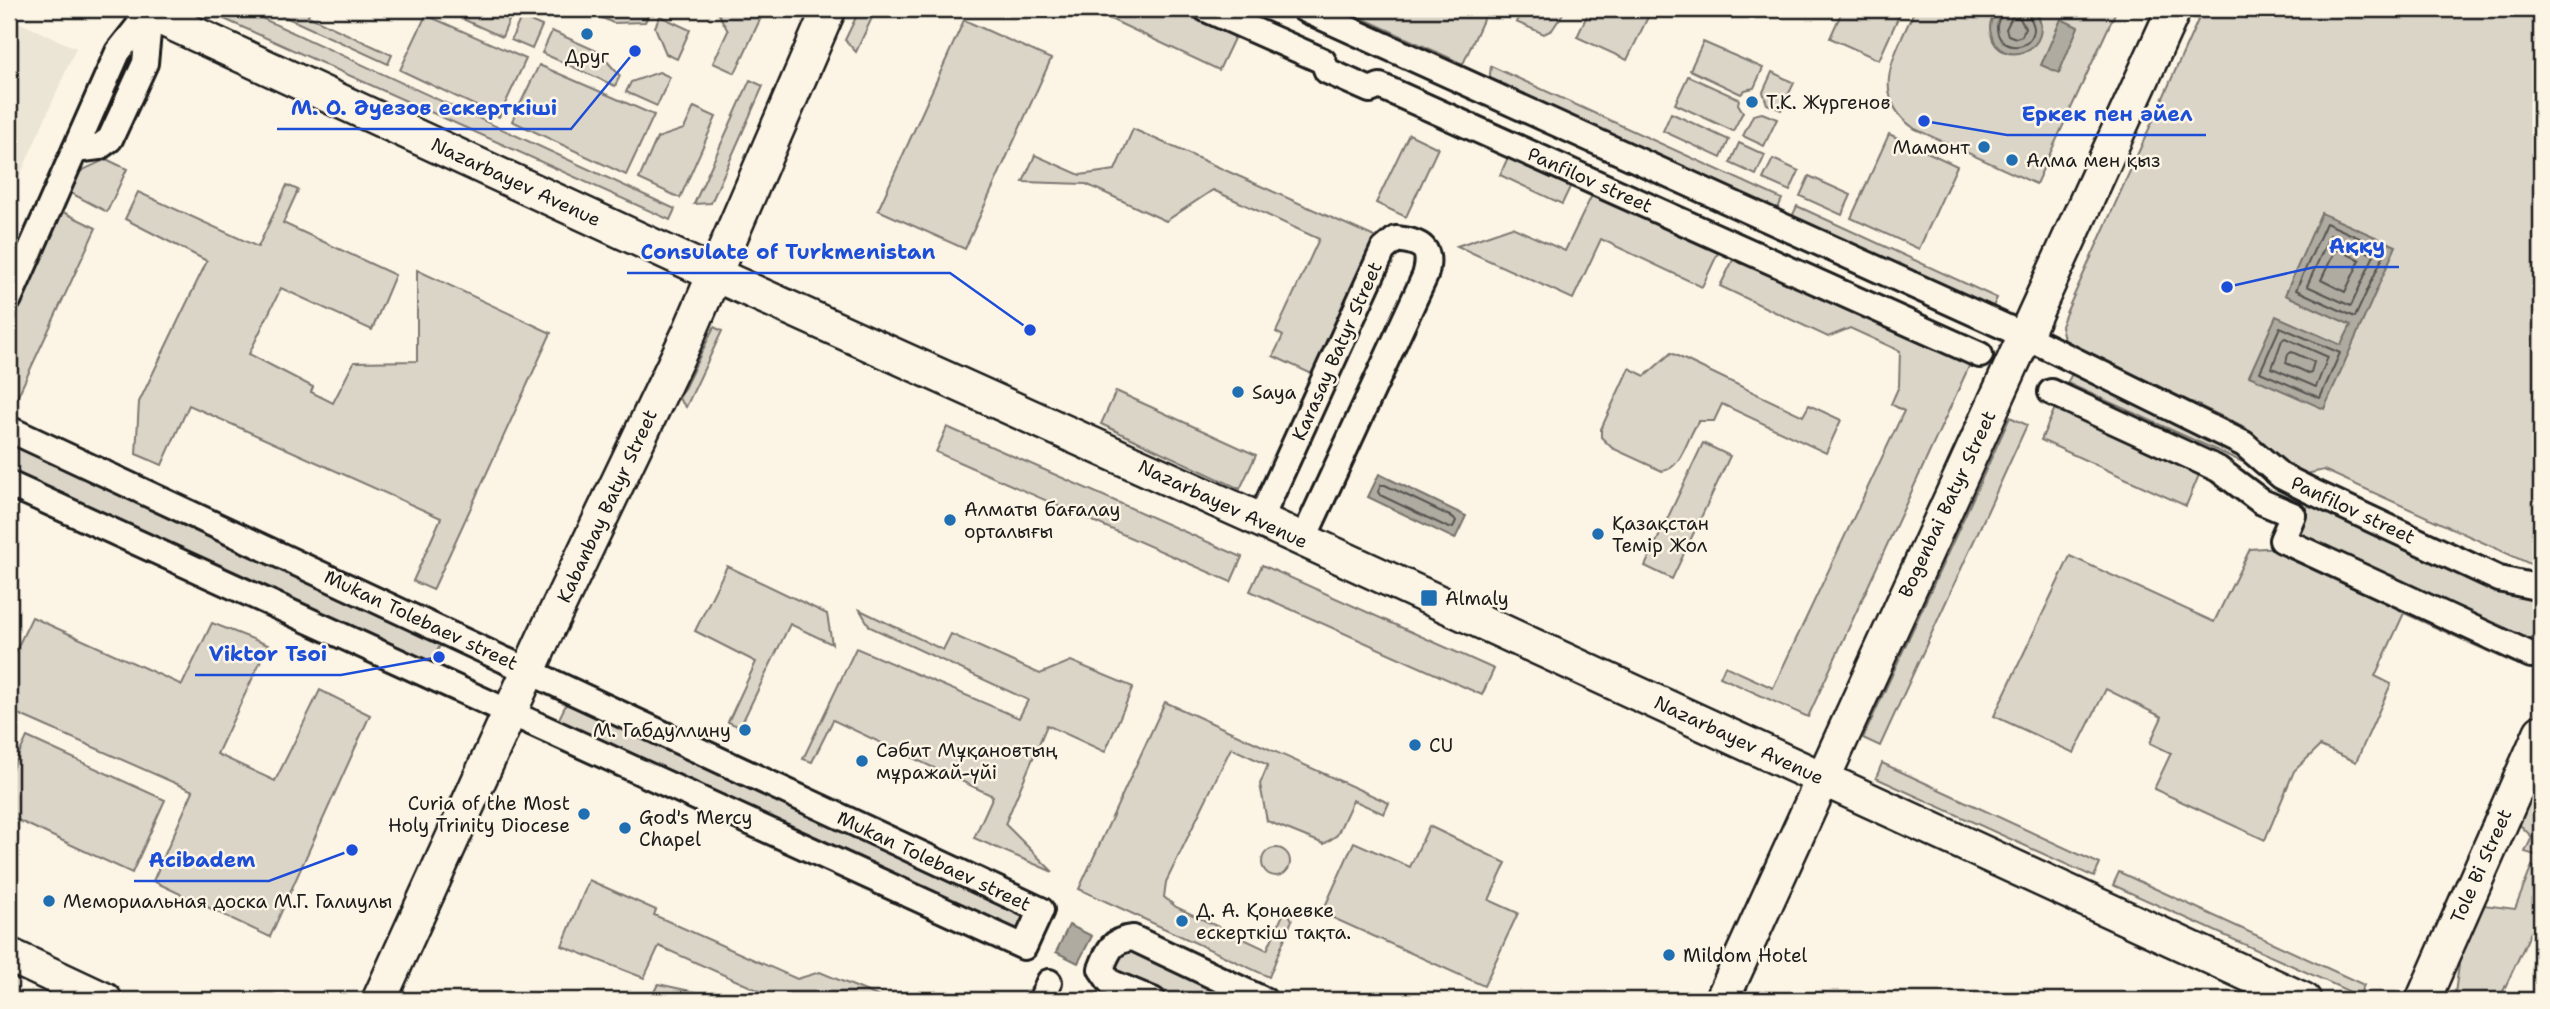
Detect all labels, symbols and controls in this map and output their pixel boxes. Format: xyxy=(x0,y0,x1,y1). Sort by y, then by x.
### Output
marker: Друг xyxy=(579,26,595,42)
place label: Друг xyxy=(565,44,610,69)
callout: М. О. Әуезов ескерткіші xyxy=(277,87,571,129)
place label: Т.К. Жүргенов xyxy=(1766,90,1890,115)
callout: Еркек пен әйел xyxy=(2007,93,2206,135)
text: М. О. Әуезов ескерткіші xyxy=(291,94,557,122)
marker: Т.К. Жүргенов xyxy=(1744,94,1760,110)
text: Еркек пен әйел xyxy=(2022,100,2193,128)
street label: Nazarbayev Avenue xyxy=(427,132,605,232)
place label: Мамонт xyxy=(1893,135,1970,160)
marker: Мамонт xyxy=(1976,139,1992,155)
street label: Panfilov street xyxy=(1524,141,1656,219)
place label: Алма мен қыз xyxy=(2026,148,2160,173)
marker: Алма мен қыз xyxy=(2004,152,2020,168)
callout: Аққу xyxy=(2315,225,2399,267)
callout: Consulate of Turkmenistan xyxy=(627,231,950,273)
text: Аққу xyxy=(2329,232,2385,260)
text: Consulate of Turkmenistan xyxy=(641,238,935,266)
street label: Karasay Batyr Street xyxy=(1286,258,1388,444)
place label: Saya xyxy=(1252,380,1297,405)
marker: Saya xyxy=(1230,384,1246,400)
street label: Kabanbay Batyr Street xyxy=(551,405,663,607)
street label: Bogenbai Batyr Street xyxy=(1893,407,2001,601)
street label: Nazarbayev Avenue xyxy=(1134,454,1312,554)
street label: Panfilov street xyxy=(2287,470,2419,550)
place label: Алматы бағалау орталығы xyxy=(964,497,1120,544)
place label: Қазақстан Темір Жол xyxy=(1612,511,1709,558)
marker: Алматы бағалау орталығы xyxy=(942,512,958,528)
marker: Қазақстан Темір Жол xyxy=(1590,526,1606,542)
street label: Mukan Tolebaev street xyxy=(320,564,522,676)
place label: Almaly xyxy=(1445,586,1509,611)
marker: Almaly xyxy=(1419,588,1439,608)
callout: Viktor Tsoi xyxy=(195,633,341,675)
text: Viktor Tsoi xyxy=(209,640,327,668)
street label: Nazarbayev Avenue xyxy=(1650,690,1828,790)
place label: М. Габдуллину xyxy=(593,718,731,743)
marker: М. Габдуллину xyxy=(737,722,753,738)
place label: CU xyxy=(1429,733,1453,758)
marker: CU xyxy=(1407,737,1423,753)
place label: Сәбит Мұқановтың мұражай-үйі xyxy=(876,738,1058,785)
marker: Сәбит Мұқановтың мұражай-үйі xyxy=(854,753,870,769)
place label: Curia of the Most Holy Trinity Diocese xyxy=(388,791,570,838)
place label: God's Mercy Chapel xyxy=(639,805,752,852)
street label: Mukan Tolebaev street xyxy=(833,805,1035,917)
street label: Tole Bi Street xyxy=(2445,805,2517,927)
marker: Curia of the Most Holy Trinity Diocese xyxy=(576,806,592,822)
marker: God's Mercy Chapel xyxy=(617,820,633,836)
callout: Acibadem xyxy=(134,839,269,881)
text: Acibadem xyxy=(149,846,255,874)
place label: Мемориальная доска М.Г. Галиулы xyxy=(63,889,392,914)
marker: Мемориальная доска М.Г. Галиулы xyxy=(41,893,57,909)
place label: Д. А. Қонаевке ескерткіш тақта. xyxy=(1196,898,1351,945)
marker: Д. А. Қонаевке ескерткіш тақта. xyxy=(1174,913,1190,929)
place label: Mildom Hotel xyxy=(1683,943,1808,968)
marker: Mildom Hotel xyxy=(1661,947,1677,963)

